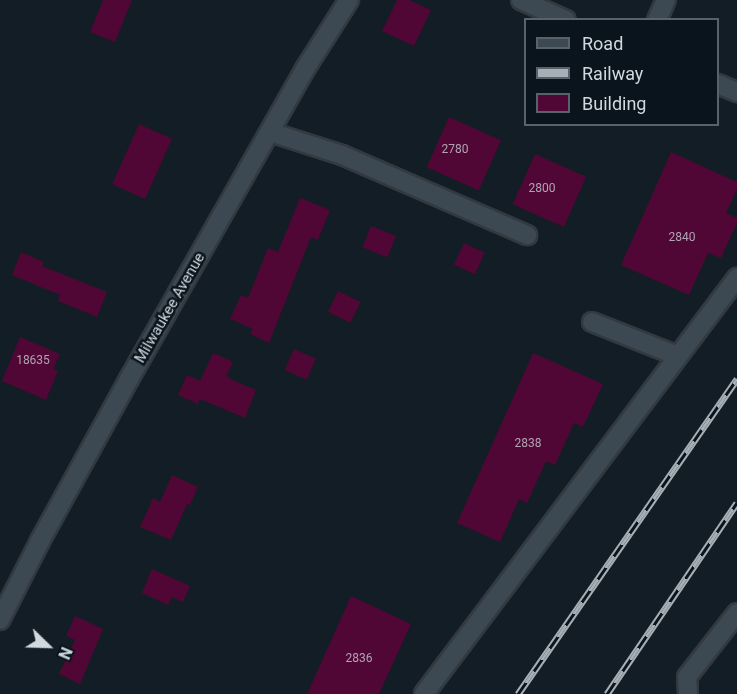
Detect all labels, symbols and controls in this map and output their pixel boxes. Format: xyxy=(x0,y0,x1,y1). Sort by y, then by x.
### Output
legend xyxy=(524,18,719,126)
text: Road xyxy=(582,33,623,54)
text: Railway xyxy=(582,63,643,84)
text: Building xyxy=(582,93,646,114)
house number: 2780 xyxy=(442,143,468,157)
house number: 2800 xyxy=(529,182,555,196)
house number: 2840 xyxy=(669,231,695,245)
street label: Milwaukee Avenue xyxy=(131,250,209,366)
house number: 18635 xyxy=(16,354,50,368)
house number: 2838 xyxy=(515,437,541,451)
north arrow xyxy=(18,616,78,676)
text: N xyxy=(54,644,76,662)
house number: 2836 xyxy=(346,652,372,666)

